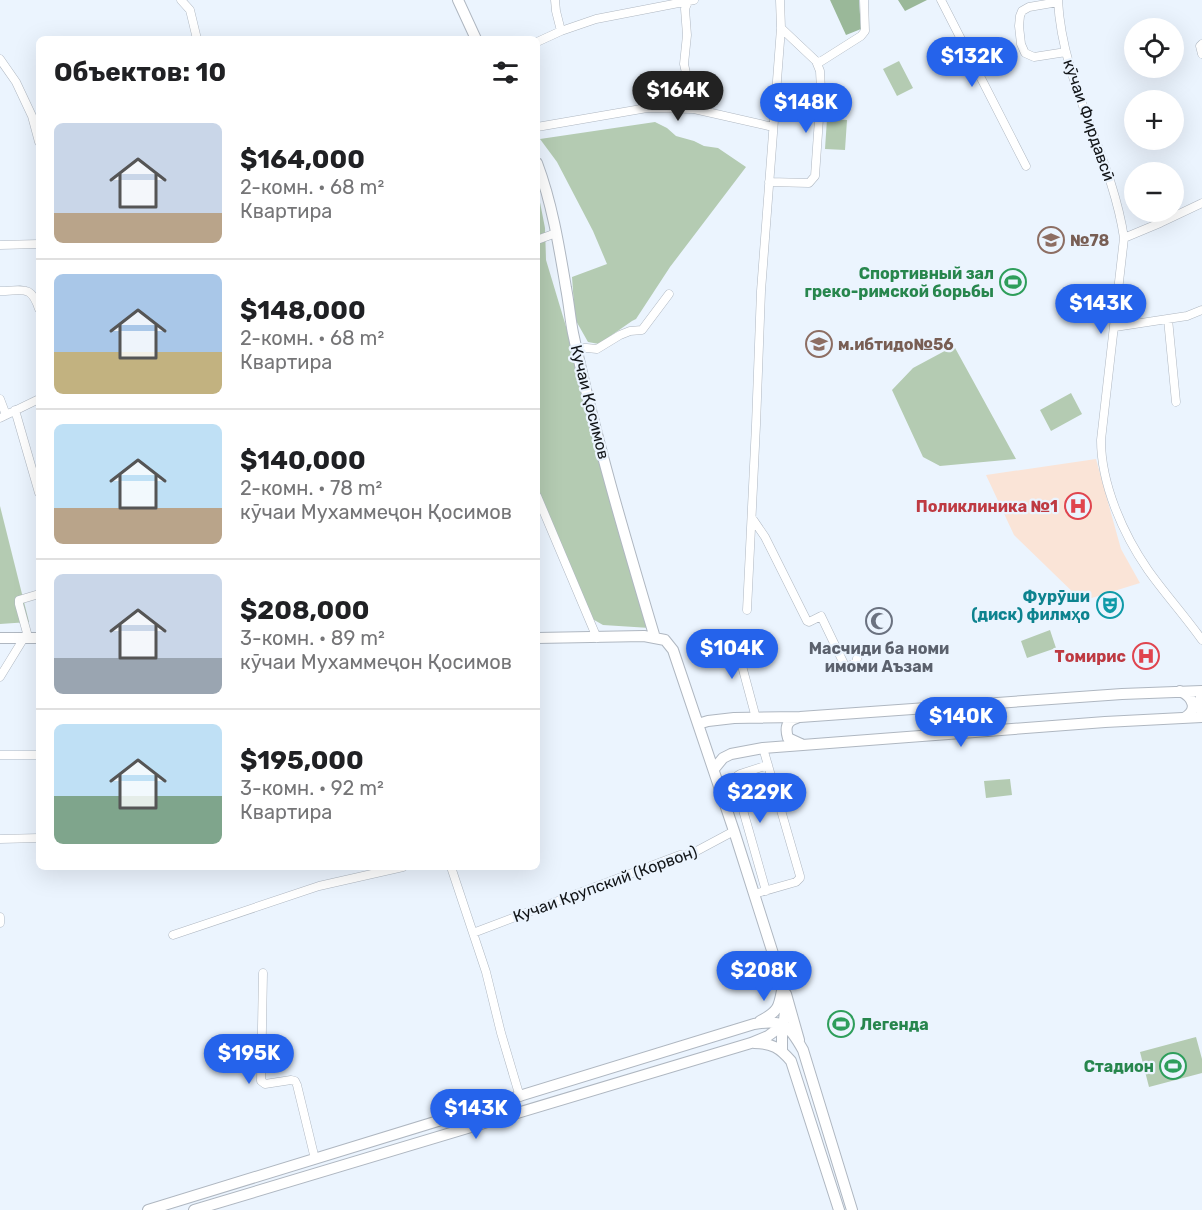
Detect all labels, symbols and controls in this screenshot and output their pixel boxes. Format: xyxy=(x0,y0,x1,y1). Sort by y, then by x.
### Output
map controls xyxy=(1124,18,1184,222)
button: locate xyxy=(1124,18,1184,78)
pin: $132K xyxy=(930,37,1014,88)
text: $132K xyxy=(941,44,1003,68)
icon: filters xyxy=(489,56,522,89)
text: Объектов: 10 xyxy=(54,57,226,88)
street label: кӯчаи Фирдавсӣ xyxy=(1059,57,1119,183)
pin: $164K xyxy=(636,71,720,122)
text: $164K xyxy=(646,78,710,102)
pin: $148K xyxy=(764,83,848,134)
text: $148K xyxy=(774,90,838,114)
button: + xyxy=(1124,90,1184,150)
text: $164,000 xyxy=(240,144,365,175)
icon: home xyxy=(102,147,174,219)
button: − xyxy=(1124,162,1184,222)
text: 2-комн. · 68 m² xyxy=(240,175,384,199)
text: Квартира xyxy=(240,199,332,223)
school or university icon: №78 xyxy=(1036,225,1066,255)
place label: №78 xyxy=(1070,231,1110,250)
place label: Спортивный зал греко-римской борьбы xyxy=(805,264,994,301)
sports icon: Спортивный зал греко-римской борьбы xyxy=(998,267,1028,297)
pin: $143K xyxy=(1059,284,1143,335)
text: $143K xyxy=(1069,291,1133,315)
text: $148,000 xyxy=(240,295,366,326)
icon: home xyxy=(102,298,174,370)
text: 2-комн. · 68 m² xyxy=(240,326,384,350)
school or university icon: м.ибтидо№56 xyxy=(804,329,834,359)
place label: м.ибтидо№56 xyxy=(838,335,954,354)
street label: Кучаи Қосимов xyxy=(567,343,613,461)
text: Квартира xyxy=(240,350,332,374)
text: $140,000 xyxy=(240,445,366,476)
icon: home xyxy=(102,448,174,520)
text: 2-комн. · 78 m² xyxy=(240,476,382,500)
hospital icon: Поликлиника №1 xyxy=(1063,491,1093,521)
place label: Поликлиника №1 xyxy=(916,497,1058,516)
text: кӯчаи Мухаммеҷон Қосимов xyxy=(240,500,512,524)
place label: Фурӯши (диск) филмҳо xyxy=(971,587,1090,624)
theatre icon: Фурӯши (диск) филмҳо xyxy=(1095,590,1125,620)
text: $208,000 xyxy=(240,595,370,626)
icon: home xyxy=(102,598,174,670)
mosque icon: Масчиди ба номи имоми Аъзам xyxy=(864,606,894,636)
text: 3-комн. · 89 m² xyxy=(240,626,385,650)
pin: $104K xyxy=(690,629,774,680)
text: $104K xyxy=(700,636,764,660)
place label: Масчиди ба номи имоми Аъзам xyxy=(809,639,949,676)
hospital icon: Томирис xyxy=(1131,641,1161,671)
place label: Томирис xyxy=(1055,647,1126,666)
text: кӯчаи Мухаммеҷон Қосимов xyxy=(240,650,512,674)
pin: $140K xyxy=(919,697,1003,748)
text: $140K xyxy=(929,704,993,728)
text: $195,000 xyxy=(240,745,364,776)
icon: home xyxy=(102,748,174,820)
pin: $229K xyxy=(718,773,802,824)
text: 3-комн. · 92 m² xyxy=(240,776,384,800)
text: $229K xyxy=(727,780,793,804)
text: Квартира xyxy=(240,800,332,824)
street label: Кучаи Крупский (Корвон) xyxy=(510,842,700,926)
pin: $208K xyxy=(722,951,806,1002)
text: $208K xyxy=(731,958,797,982)
sports icon: Легенда xyxy=(826,1009,856,1039)
place label: Легенда xyxy=(860,1015,929,1034)
pin: $195K xyxy=(207,1034,291,1085)
text: $195K xyxy=(218,1041,280,1065)
sports icon: Стадион xyxy=(1158,1051,1188,1081)
place label: Стадион xyxy=(1084,1057,1154,1076)
pin: $143K xyxy=(434,1089,518,1140)
text: $143K xyxy=(444,1096,508,1120)

